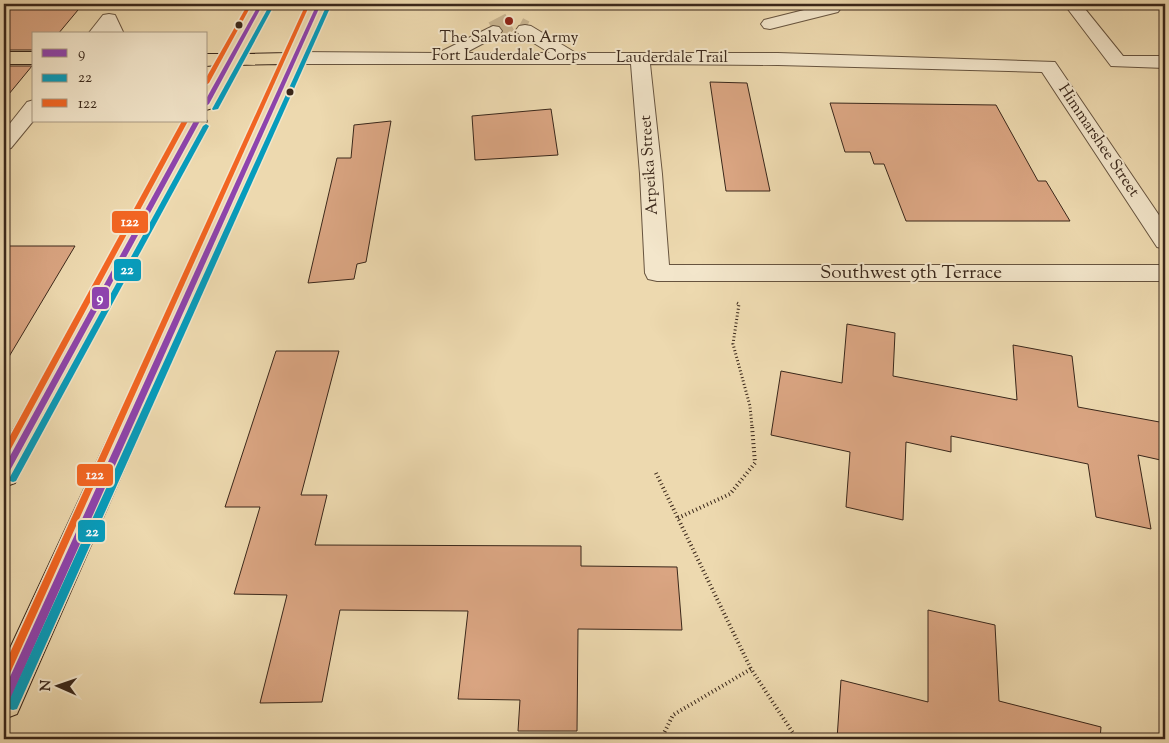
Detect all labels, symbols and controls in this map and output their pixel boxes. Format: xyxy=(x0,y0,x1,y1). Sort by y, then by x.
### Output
marker: The Salvation Army Fort Lauderdale Corps xyxy=(503,15,515,27)
unlabelled marker xyxy=(234,20,244,30)
place label: The Salvation Army Fort Lauderdale Corps xyxy=(432,27,586,68)
legend xyxy=(32,32,208,122)
text: 9 xyxy=(78,44,85,65)
street label: Lauderdale Trail xyxy=(616,47,729,70)
text: 22 xyxy=(78,68,92,89)
street label: Himmarshee Street xyxy=(1052,80,1145,203)
unlabelled marker xyxy=(285,87,295,97)
text: 122 xyxy=(78,94,97,115)
street label: Arpeika Street xyxy=(635,114,665,216)
line badge: 122 xyxy=(111,210,149,234)
text: 122 xyxy=(121,213,139,233)
line badge: 22 xyxy=(113,258,142,282)
street label: Southwest 9th Terrace xyxy=(820,260,1002,287)
text: 22 xyxy=(120,261,134,281)
line badge: 9 xyxy=(91,286,110,310)
text: 9 xyxy=(97,289,104,309)
line badge: 122 xyxy=(76,463,114,487)
text: 122 xyxy=(86,466,104,486)
line badge: 22 xyxy=(77,519,106,543)
text: 22 xyxy=(85,523,99,543)
north arrow xyxy=(32,660,82,710)
text: N xyxy=(37,680,57,692)

